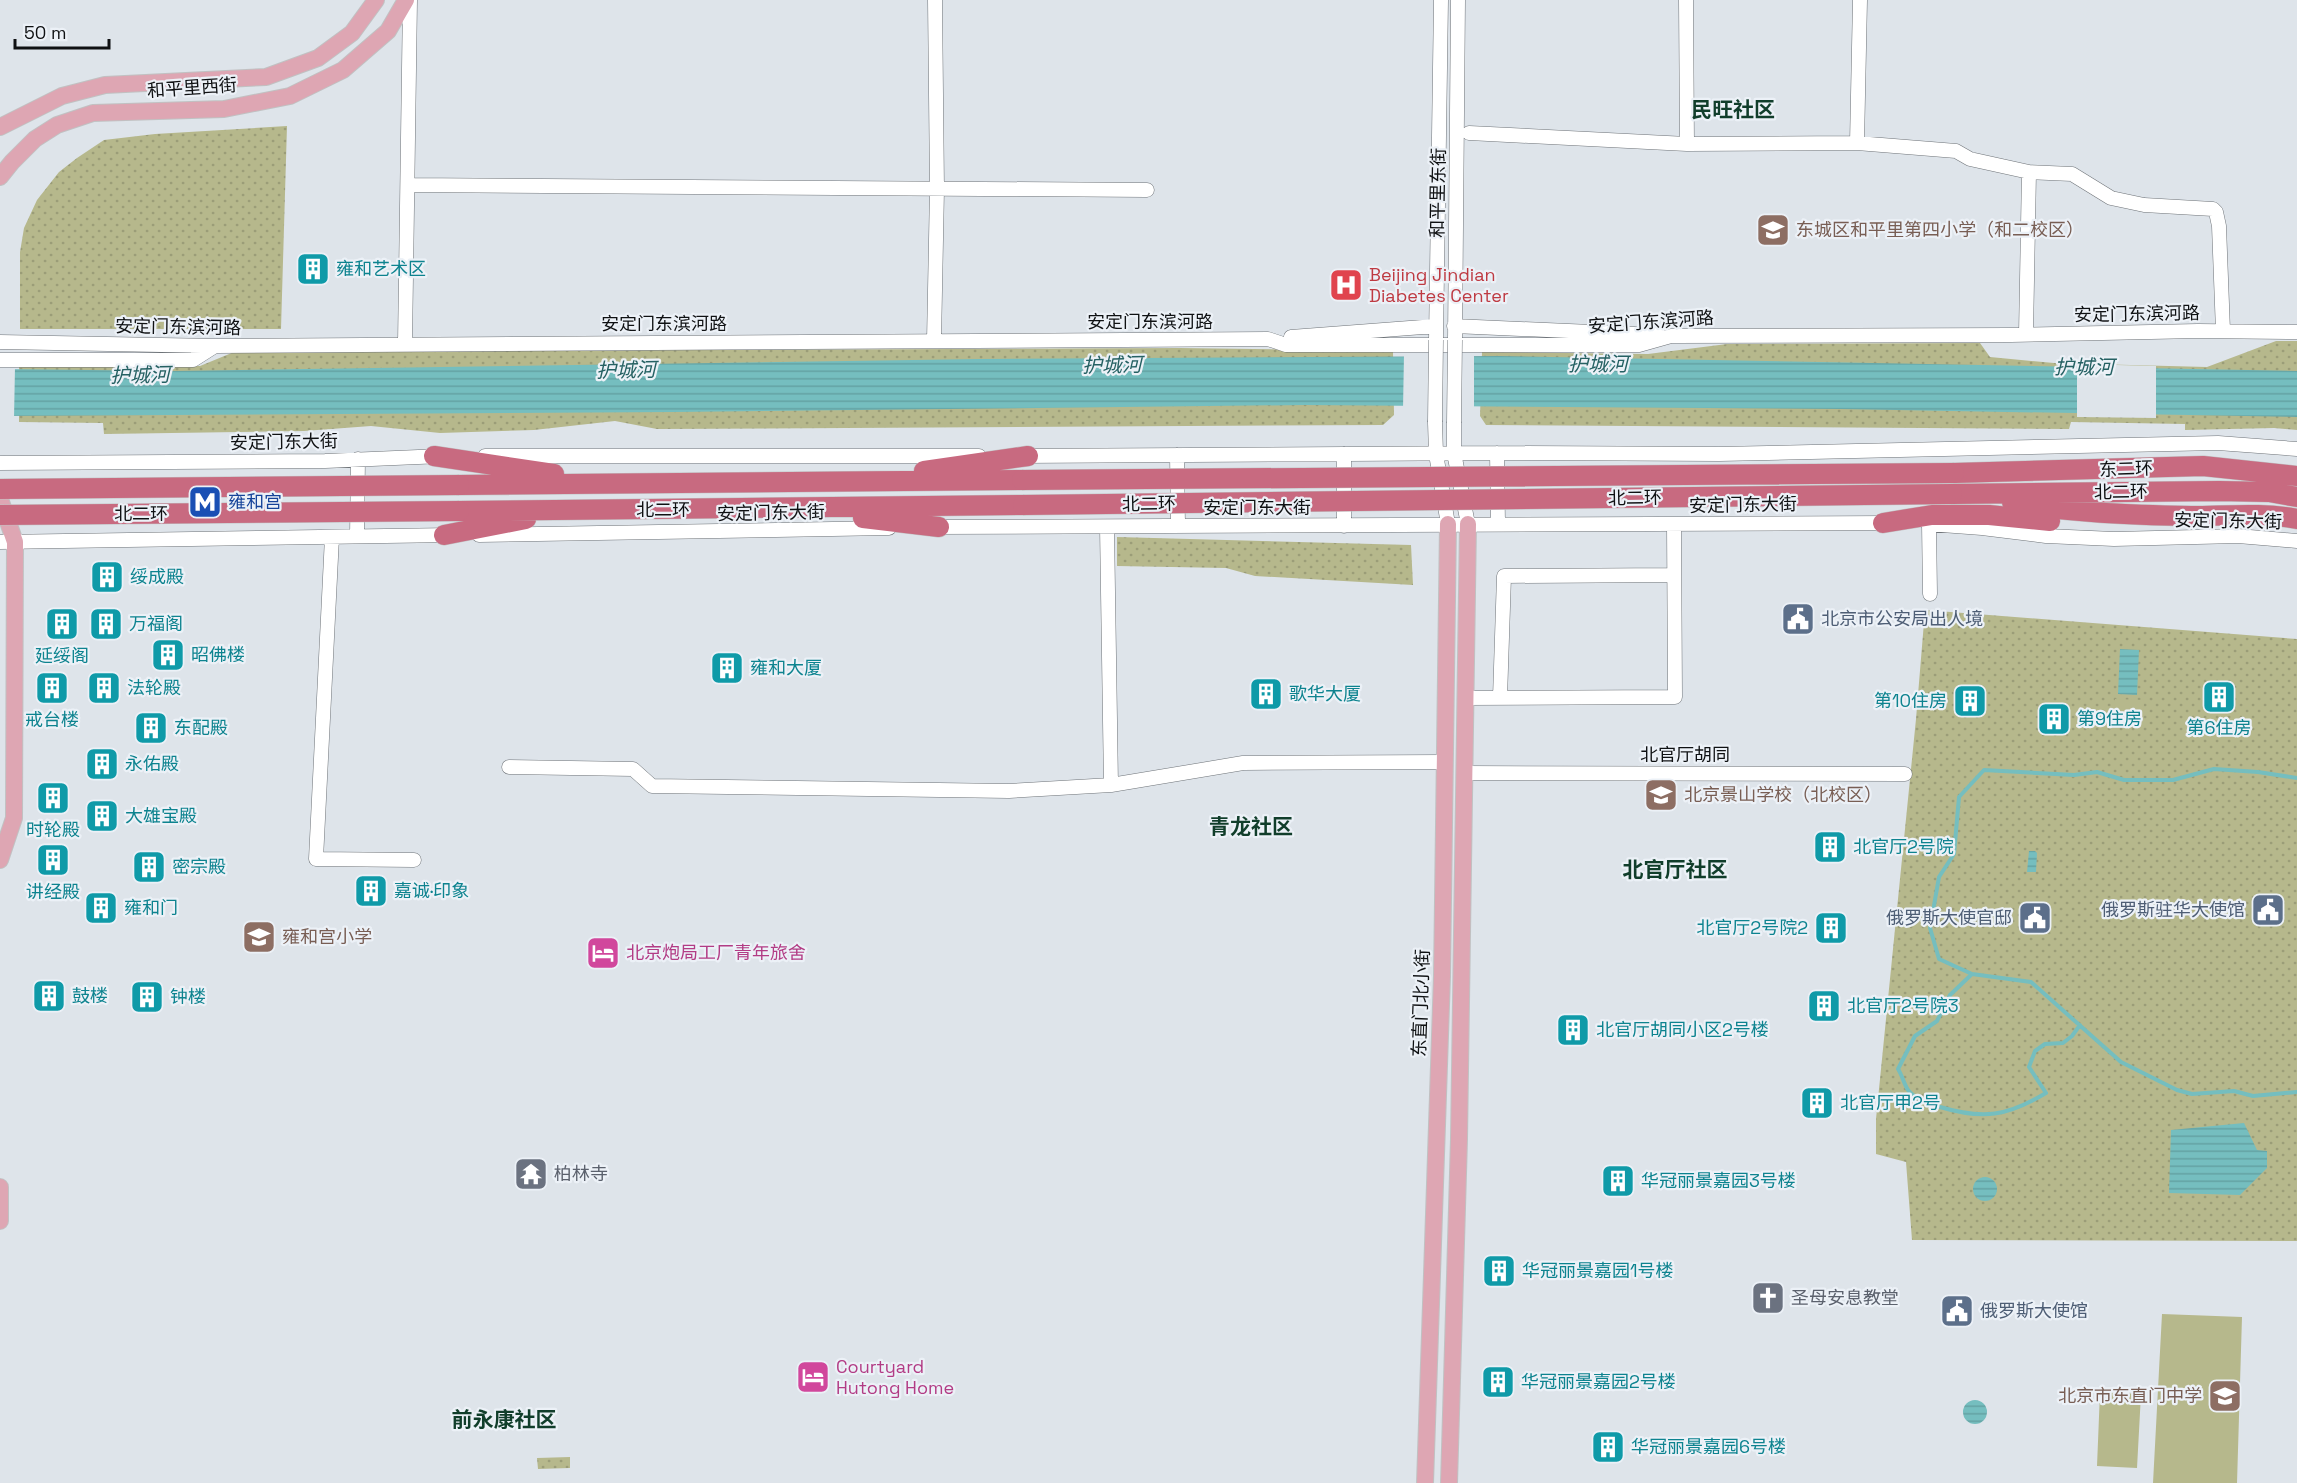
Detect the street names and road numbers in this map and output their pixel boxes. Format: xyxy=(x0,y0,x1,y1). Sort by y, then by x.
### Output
street label: 和平里西街 xyxy=(146,73,238,102)
street label: 和平里东街 xyxy=(1425,148,1450,238)
street label: 安定门东滨河路 xyxy=(2074,301,2200,326)
street label: 安定门东滨河路 xyxy=(1587,306,1715,337)
street label: 安定门东滨河路 xyxy=(1087,310,1213,333)
street label: 安定门东滨河路 xyxy=(601,312,727,335)
street label: 安定门东滨河路 xyxy=(115,314,241,339)
street label: 安定门东大街 xyxy=(230,429,338,454)
street label: 东二环 xyxy=(2099,456,2153,481)
street label: 北二环 xyxy=(2094,480,2148,503)
street label: 北二环 xyxy=(1608,486,1662,509)
street label: 北二环 xyxy=(1122,492,1176,515)
street label: 安定门东大街 xyxy=(1689,492,1797,517)
street label: 安定门东大街 xyxy=(1203,496,1311,519)
street label: 北二环 xyxy=(636,498,690,521)
street label: 安定门东大街 xyxy=(717,500,825,525)
street label: 北二环 xyxy=(114,502,168,525)
street label: 安定门东大街 xyxy=(2174,508,2282,533)
street label: 北官厅胡同 xyxy=(1640,743,1730,766)
street label: 东直门北小街 xyxy=(1407,949,1434,1057)

